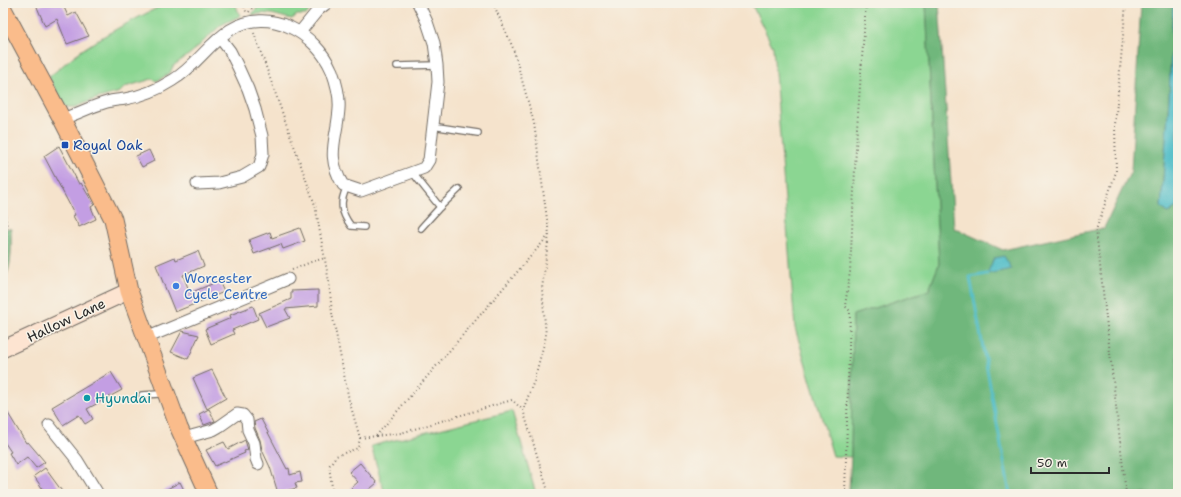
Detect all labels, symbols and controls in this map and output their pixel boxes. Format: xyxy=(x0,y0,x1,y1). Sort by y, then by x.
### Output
place label: Royal Oak xyxy=(73,136,143,154)
marker: Royal Oak xyxy=(60,140,70,150)
place label: Worcester Cycle Centre xyxy=(184,269,268,303)
marker: Worcester Cycle Centre xyxy=(171,281,181,291)
street label: Hallow Lane xyxy=(24,294,108,346)
place label: Hyundai xyxy=(95,389,151,407)
marker: Hyundai xyxy=(82,393,92,403)
scale bar xyxy=(1031,449,1109,475)
text: 50 m xyxy=(1037,455,1067,471)

